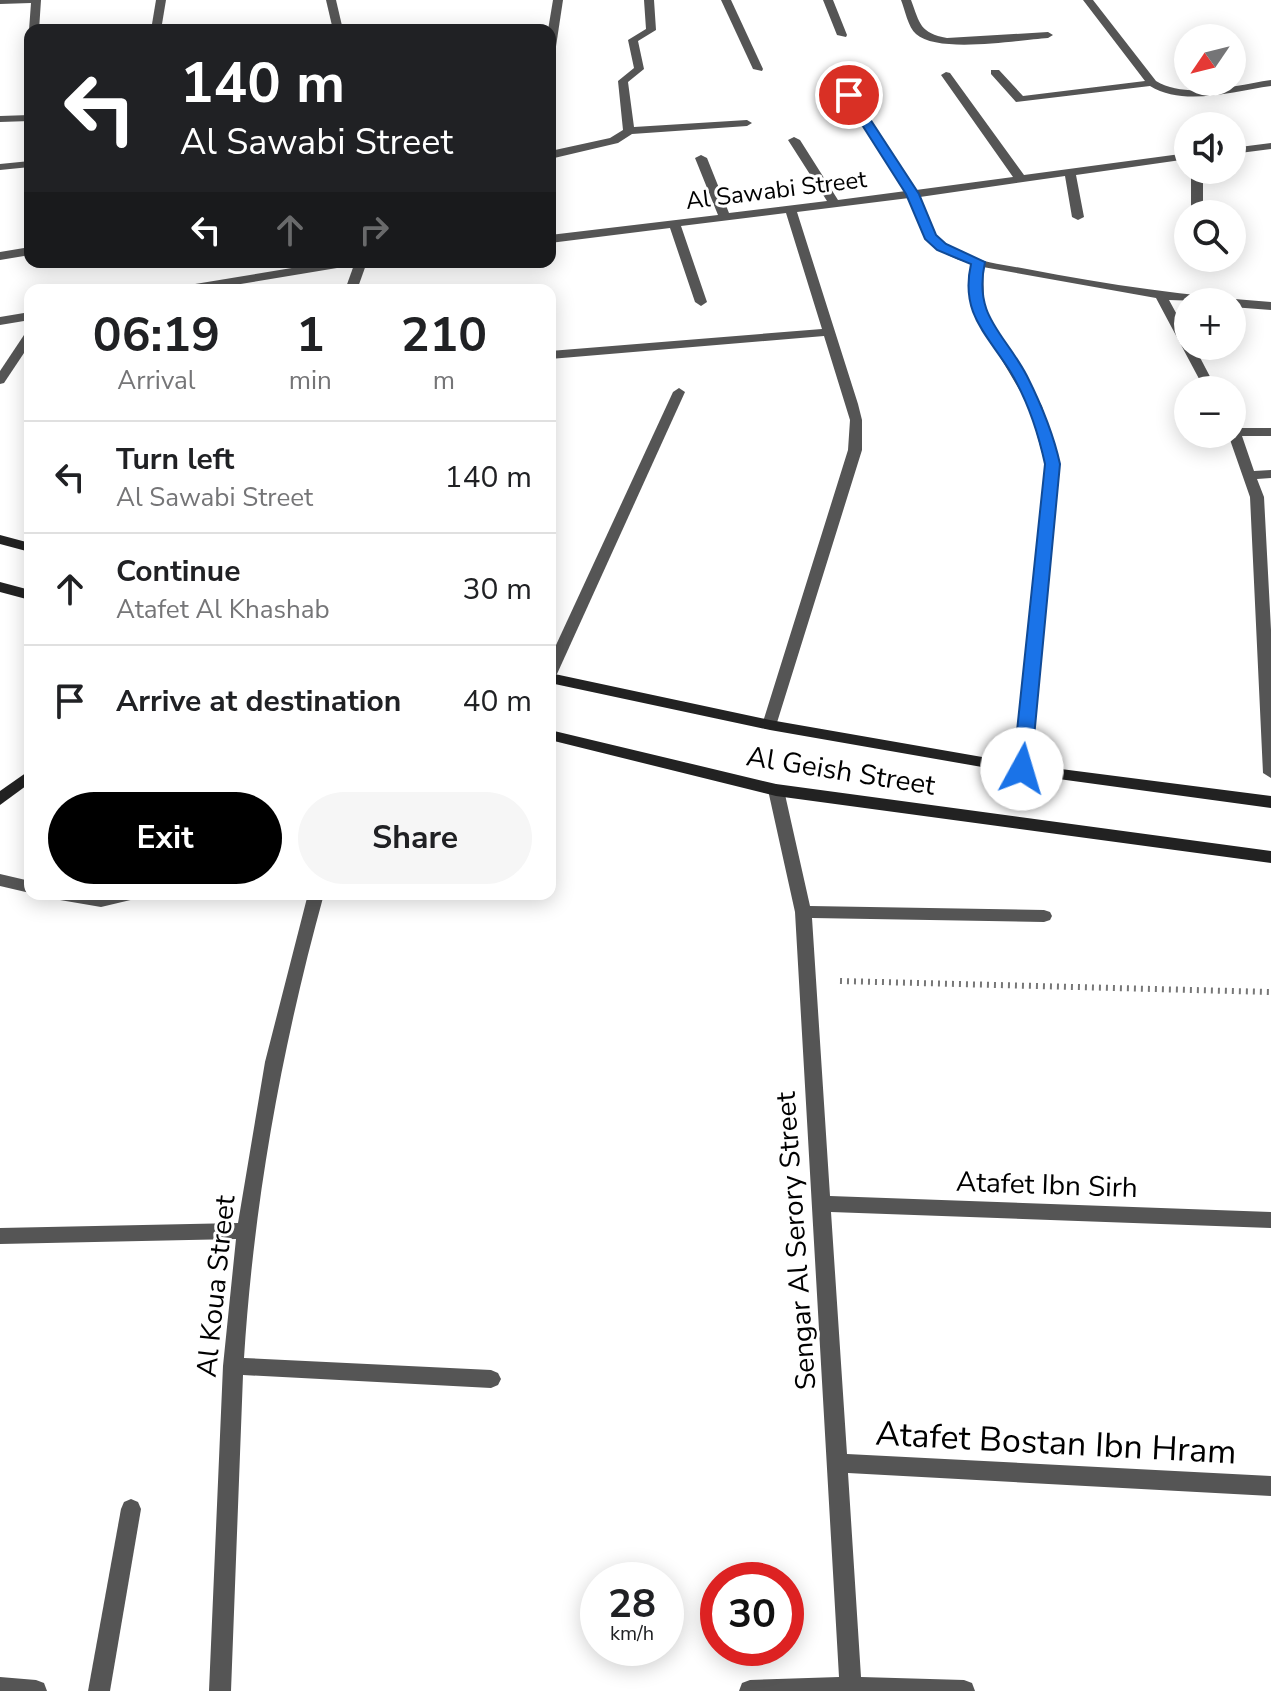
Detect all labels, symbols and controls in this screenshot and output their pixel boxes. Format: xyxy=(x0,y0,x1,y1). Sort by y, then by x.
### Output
north arrow xyxy=(1174,24,1246,96)
map controls xyxy=(1174,24,1246,448)
text: 140 m xyxy=(180,45,345,122)
icon: left xyxy=(48,56,152,160)
pin xyxy=(815,61,883,129)
icon: arrive xyxy=(827,73,871,117)
button: sound xyxy=(1174,112,1246,184)
text: Al Sawabi Street xyxy=(180,118,453,167)
street label: Al Sawabi Street xyxy=(684,163,869,217)
button: search xyxy=(1174,200,1246,272)
icon: left xyxy=(184,208,228,252)
icon: ahead xyxy=(268,208,312,252)
icon: right xyxy=(352,208,396,252)
button: + xyxy=(1174,288,1246,360)
text: 06:19 xyxy=(93,302,220,368)
text: 1 xyxy=(296,302,325,368)
text: 210 xyxy=(401,302,487,368)
text: Arrival xyxy=(117,363,196,398)
text: min xyxy=(289,363,332,398)
text: m xyxy=(433,363,455,398)
button: − xyxy=(1174,376,1246,448)
text: Turn left xyxy=(116,439,234,480)
icon: left xyxy=(48,455,92,499)
text: 140 m xyxy=(445,457,532,498)
text: Al Sawabi Street xyxy=(116,480,313,515)
text: Continue xyxy=(116,551,241,592)
icon: ahead xyxy=(48,567,92,611)
text: 30 m xyxy=(463,569,532,610)
text: Atafet Al Khashab xyxy=(116,592,330,627)
icon: arrive xyxy=(48,679,92,723)
text: Arrive at destination xyxy=(116,681,401,722)
text: 40 m xyxy=(463,681,532,722)
position arrow xyxy=(980,727,1064,811)
street label: Al Geish Street xyxy=(744,737,938,805)
button: Exit xyxy=(48,792,282,884)
button: Share xyxy=(298,792,532,884)
street label: Sengar Al Serory Street xyxy=(767,1090,825,1391)
street label: Atafet Ibn Sirh xyxy=(955,1163,1138,1207)
street label: Al Koua Street xyxy=(188,1193,244,1379)
street label: Atafet Bostan Ibn Hram xyxy=(874,1411,1238,1475)
speed limit sign: 30 xyxy=(700,1562,804,1666)
text: 28 xyxy=(608,1577,656,1631)
text: km/h xyxy=(610,1620,654,1647)

